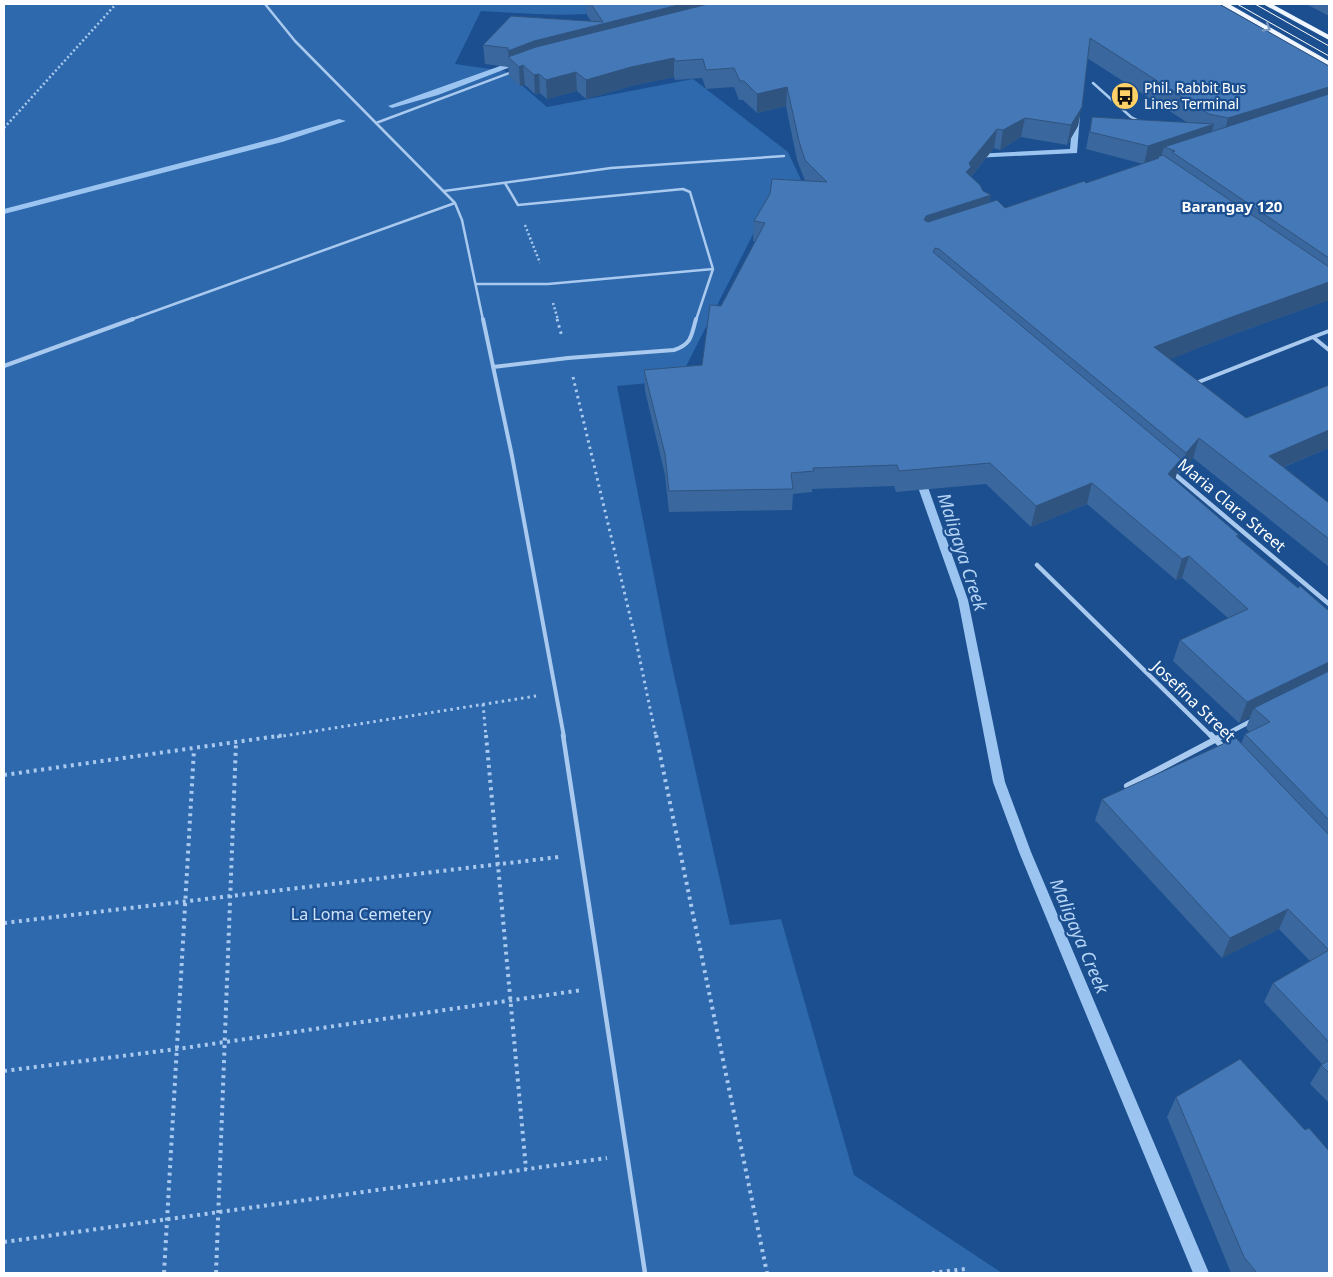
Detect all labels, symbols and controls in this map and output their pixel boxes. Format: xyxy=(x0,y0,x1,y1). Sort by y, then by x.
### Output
one-way arrow xyxy=(1261,22,1270,32)
place label: Phil. Rabbit Bus Lines Terminal xyxy=(1144,78,1247,113)
bus stop icon: Phil. Rabbit Bus Lines Terminal xyxy=(1110,81,1140,111)
district label: Barangay 120 xyxy=(1182,196,1283,216)
street label: Maria Clara Street xyxy=(1173,453,1291,557)
water label: Maligaya Creek xyxy=(933,490,994,615)
street label: Josefina Street xyxy=(1146,654,1241,747)
water label: Maligaya Creek xyxy=(1045,874,1115,998)
park label: La Loma Cemetery xyxy=(291,903,432,925)

